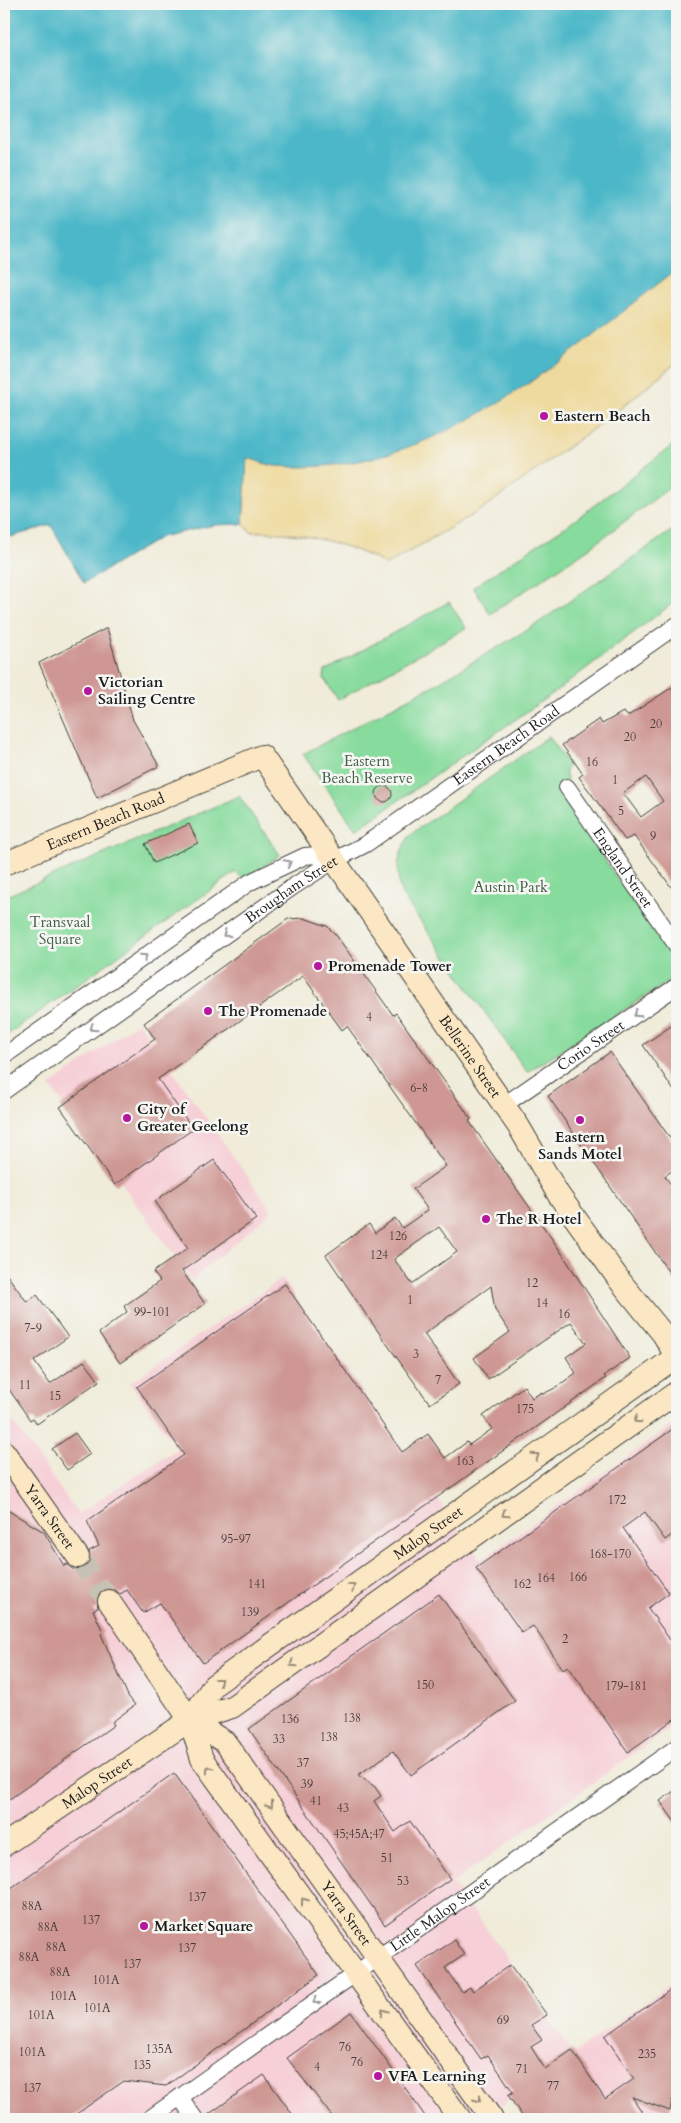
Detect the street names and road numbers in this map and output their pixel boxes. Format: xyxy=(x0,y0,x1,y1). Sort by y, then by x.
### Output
street label: Eastern Beach Road xyxy=(449,701,563,790)
street label: Eastern Beach Road xyxy=(44,788,167,855)
street label: England Street xyxy=(588,824,658,912)
street label: Brougham Street xyxy=(241,850,341,928)
street label: Bellerine Street xyxy=(434,1011,506,1102)
street label: Corio Street xyxy=(553,1015,628,1076)
street label: Yarra Street xyxy=(20,1480,80,1553)
street label: Malop Street xyxy=(389,1501,467,1564)
street label: Malop Street xyxy=(58,1752,136,1813)
street label: Little Malop Street xyxy=(386,1872,494,1956)
street label: Yarra Street xyxy=(316,1877,376,1950)

